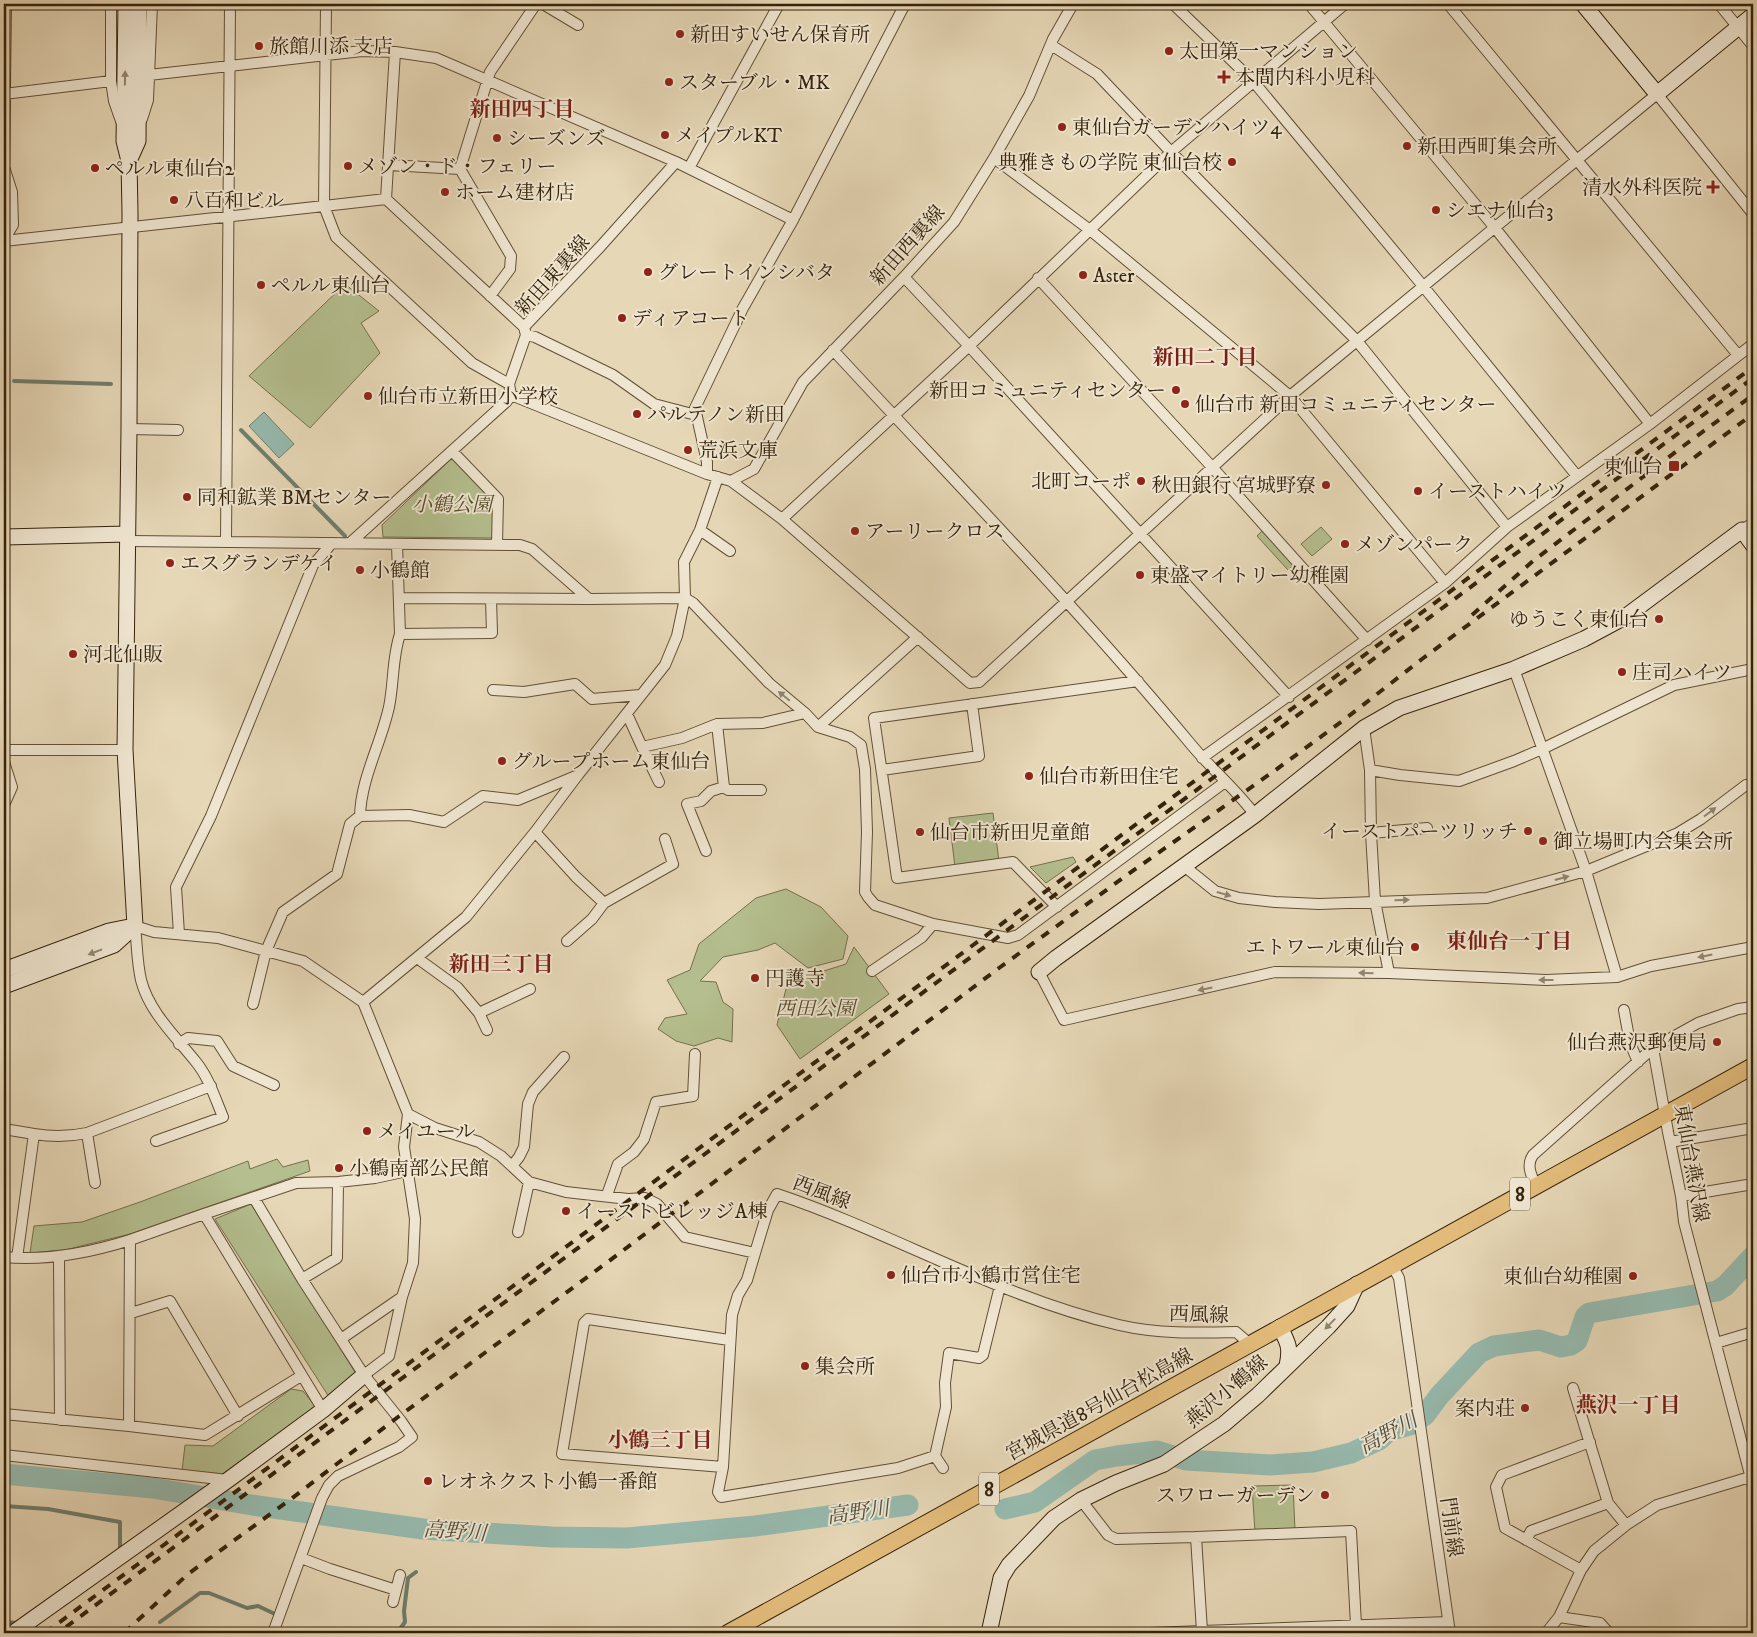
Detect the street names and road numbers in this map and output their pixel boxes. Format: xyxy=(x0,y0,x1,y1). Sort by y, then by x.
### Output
street label: 新田西裏線 xyxy=(865,200,951,292)
street label: 新田東裏線 xyxy=(510,230,596,322)
street label: 東仙台燕沢線 xyxy=(1668,1102,1713,1225)
street label: 西風線 xyxy=(789,1171,854,1216)
road number: 8 xyxy=(1510,1178,1530,1210)
street label: 西風線 xyxy=(1169,1302,1229,1329)
street label: 宮城県道8号仙台松島線 xyxy=(1002,1343,1198,1467)
street label: 燕沢小鶴線 xyxy=(1181,1350,1273,1434)
road number: 8 xyxy=(979,1472,999,1506)
street label: 門前線 xyxy=(1434,1496,1467,1559)

